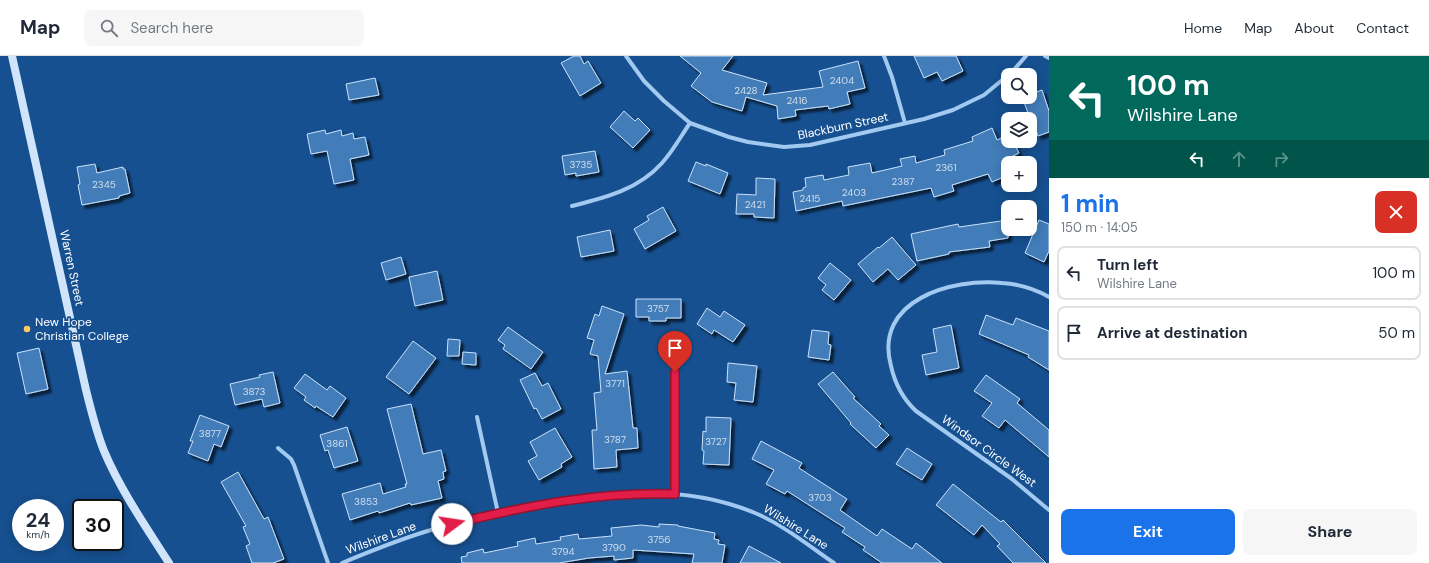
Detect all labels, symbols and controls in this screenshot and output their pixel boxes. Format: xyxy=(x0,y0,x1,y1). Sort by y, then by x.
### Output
search box xyxy=(84,10,364,46)
text: Map xyxy=(20,15,60,40)
icon: search xyxy=(98,17,120,39)
text: Search here xyxy=(130,18,213,38)
text: Home xyxy=(1184,19,1222,37)
text: Map xyxy=(1244,19,1272,37)
text: About xyxy=(1294,19,1334,37)
text: Contact xyxy=(1356,19,1409,37)
text: 100 m xyxy=(1127,67,1210,104)
map controls xyxy=(1001,68,1037,236)
button: search xyxy=(1001,68,1037,104)
icon: left xyxy=(1061,72,1113,124)
house number: 2404 xyxy=(830,74,854,87)
house number: 2428 xyxy=(734,84,758,97)
house number: 2416 xyxy=(786,94,808,107)
text: Wilshire Lane xyxy=(1127,103,1238,127)
street label: Blackburn Street xyxy=(796,109,890,143)
button: layers xyxy=(1001,112,1037,148)
icon: left xyxy=(1186,148,1208,170)
icon: ahead xyxy=(1228,148,1250,170)
icon: right xyxy=(1270,148,1292,170)
button: + xyxy=(1001,156,1037,192)
house number: 3735 xyxy=(570,158,592,171)
house number: 2361 xyxy=(935,161,957,174)
house number: 2387 xyxy=(892,175,914,188)
house number: 2345 xyxy=(92,178,116,191)
house number: 2403 xyxy=(842,186,866,199)
text: 1 min xyxy=(1061,188,1119,219)
button: close xyxy=(1375,191,1417,233)
house number: 2415 xyxy=(800,192,820,205)
house number: 2421 xyxy=(745,198,765,211)
button: − xyxy=(1001,200,1037,236)
text: 150 m · 14:05 xyxy=(1061,219,1138,236)
street label: Warren Street xyxy=(56,229,88,308)
text: Turn left xyxy=(1097,255,1158,275)
icon: left xyxy=(1063,262,1085,284)
text: 100 m xyxy=(1372,263,1415,283)
text: Wilshire Lane xyxy=(1097,275,1177,292)
house number: 3757 xyxy=(647,302,669,315)
place label: New Hope Christian College xyxy=(35,314,129,344)
icon: arrive xyxy=(1063,322,1085,344)
text: Arrive at destination xyxy=(1097,323,1248,343)
text: 50 m xyxy=(1378,323,1415,343)
marker: New Hope Christian College xyxy=(22,324,32,334)
pin xyxy=(658,331,692,372)
icon: arrive xyxy=(664,337,686,359)
house number: 3771 xyxy=(605,377,625,390)
house number: 3873 xyxy=(243,385,265,398)
street label: Windsor Circle West xyxy=(938,411,1040,491)
house number: 3877 xyxy=(199,427,221,440)
house number: 3787 xyxy=(604,433,626,446)
house number: 3727 xyxy=(705,435,727,448)
house number: 3861 xyxy=(326,437,348,450)
house number: 3703 xyxy=(808,491,832,504)
house number: 3853 xyxy=(354,495,378,508)
speed limit sign: 30 xyxy=(72,499,124,551)
street label: Wilshire Lane xyxy=(760,501,832,553)
position arrow xyxy=(431,503,473,545)
text: 24 xyxy=(26,507,50,533)
button: Exit xyxy=(1061,509,1235,555)
button: Share xyxy=(1243,509,1417,555)
street label: Wilshire Lane xyxy=(344,518,419,558)
text: km/h xyxy=(26,528,50,541)
house number: 3756 xyxy=(647,533,671,546)
house number: 3790 xyxy=(602,541,626,554)
house number: 3794 xyxy=(551,545,575,558)

